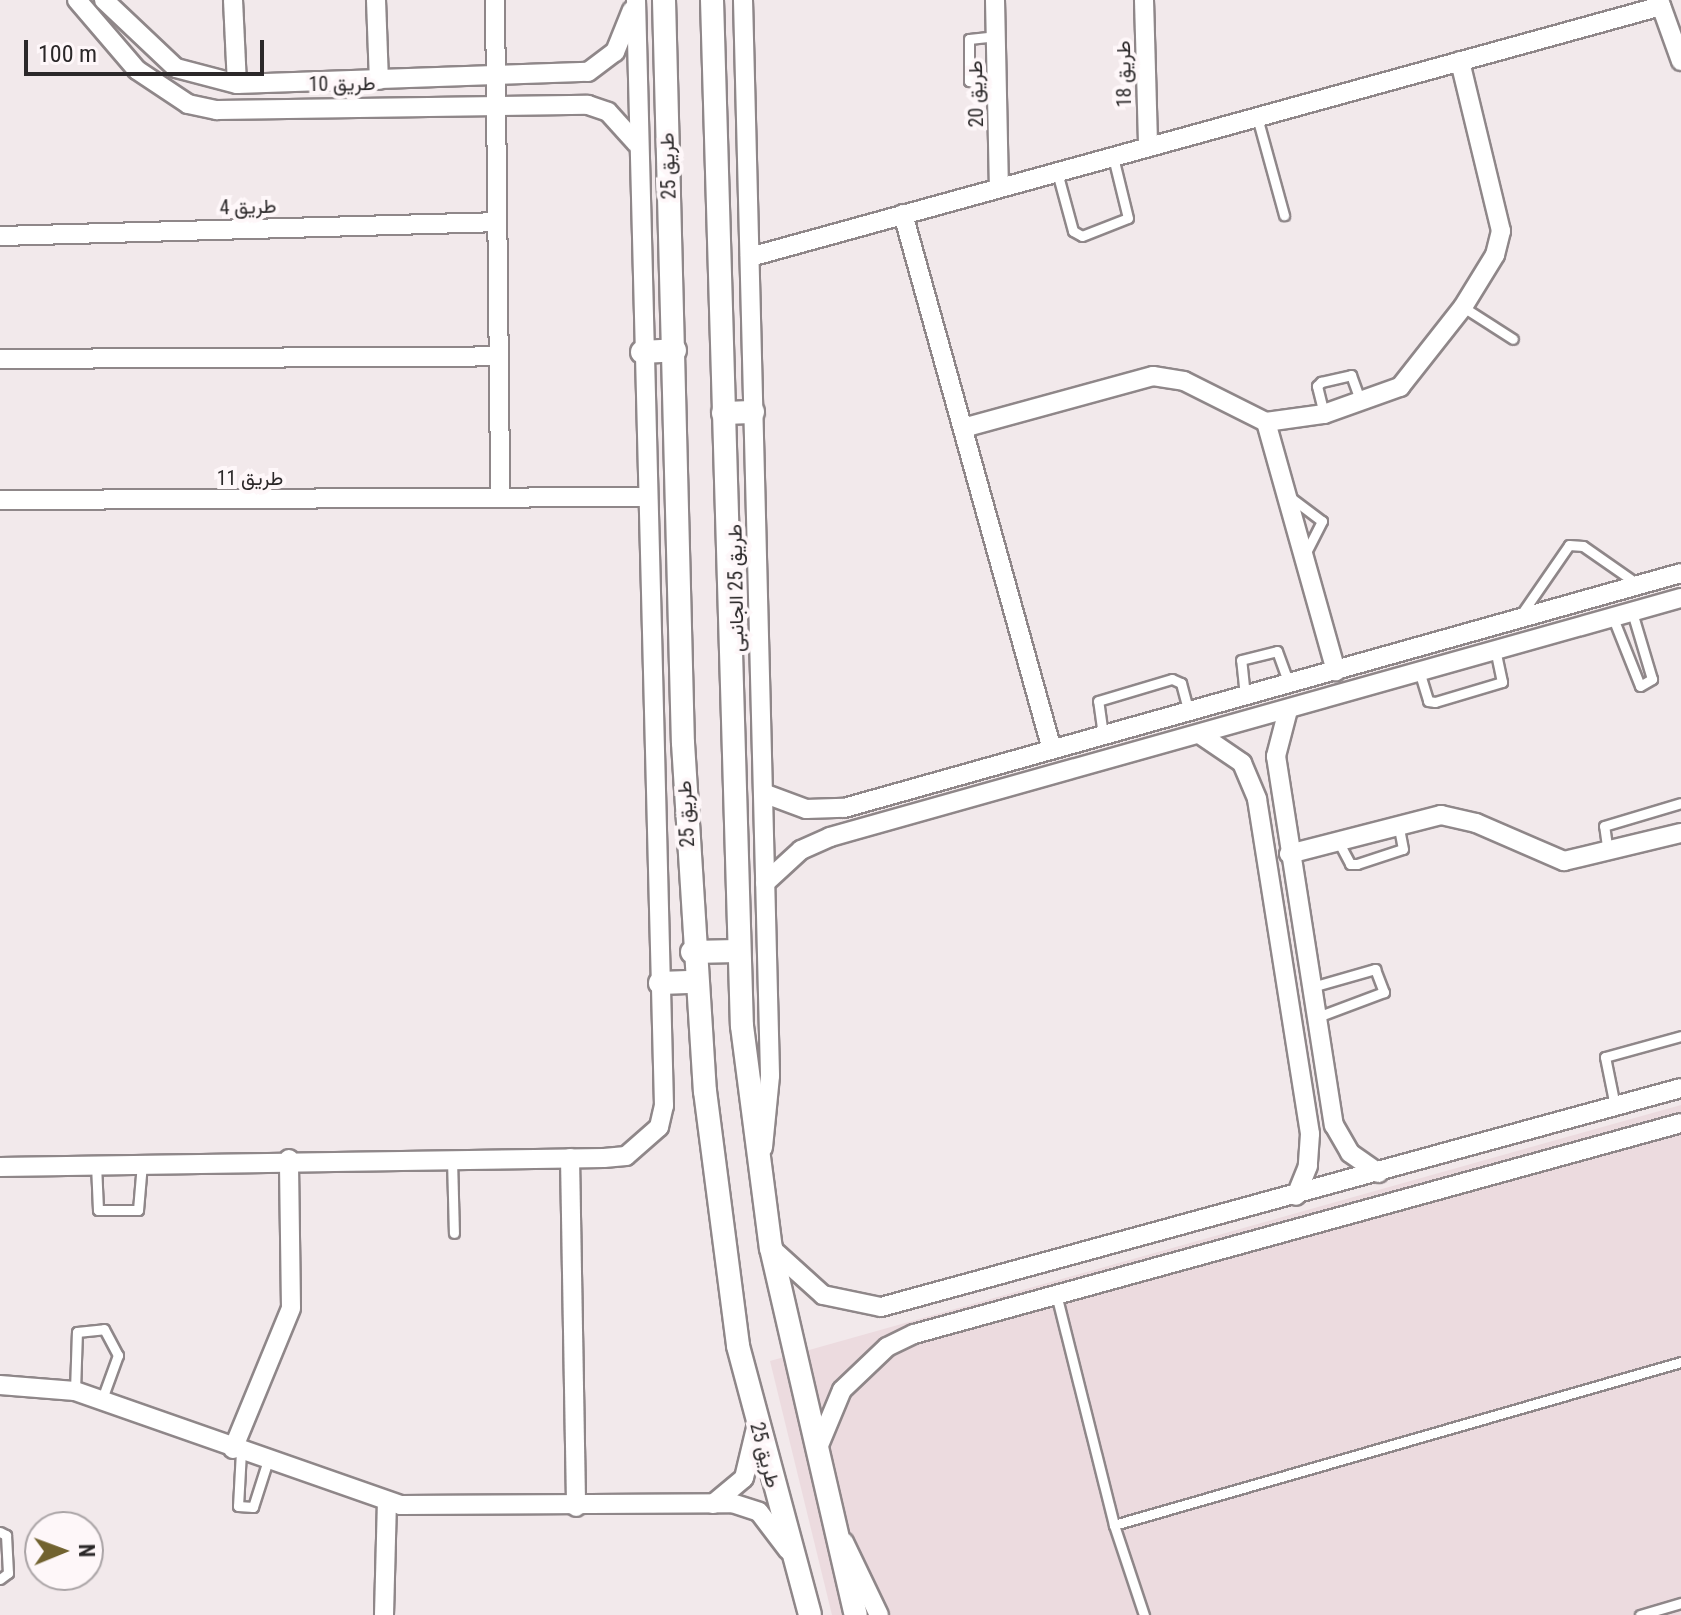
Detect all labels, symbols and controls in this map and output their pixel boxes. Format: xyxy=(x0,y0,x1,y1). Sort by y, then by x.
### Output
scale bar xyxy=(28,24,268,74)
text: 100 m xyxy=(38,40,97,68)
street label: طريق 18 xyxy=(1111,40,1137,108)
street label: طريق 20 xyxy=(963,60,989,128)
street label: طريق 10 xyxy=(308,71,376,97)
street label: طريق 25 xyxy=(655,132,681,200)
street label: طريق 4 xyxy=(219,194,277,220)
street label: طريق 11 xyxy=(217,466,283,490)
street label: طريق 25 الجانبى xyxy=(723,524,749,652)
street label: طريق 25 xyxy=(672,780,700,848)
street label: طريق 25 xyxy=(745,1420,785,1490)
north arrow xyxy=(24,1511,104,1591)
text: N xyxy=(74,1544,99,1558)

